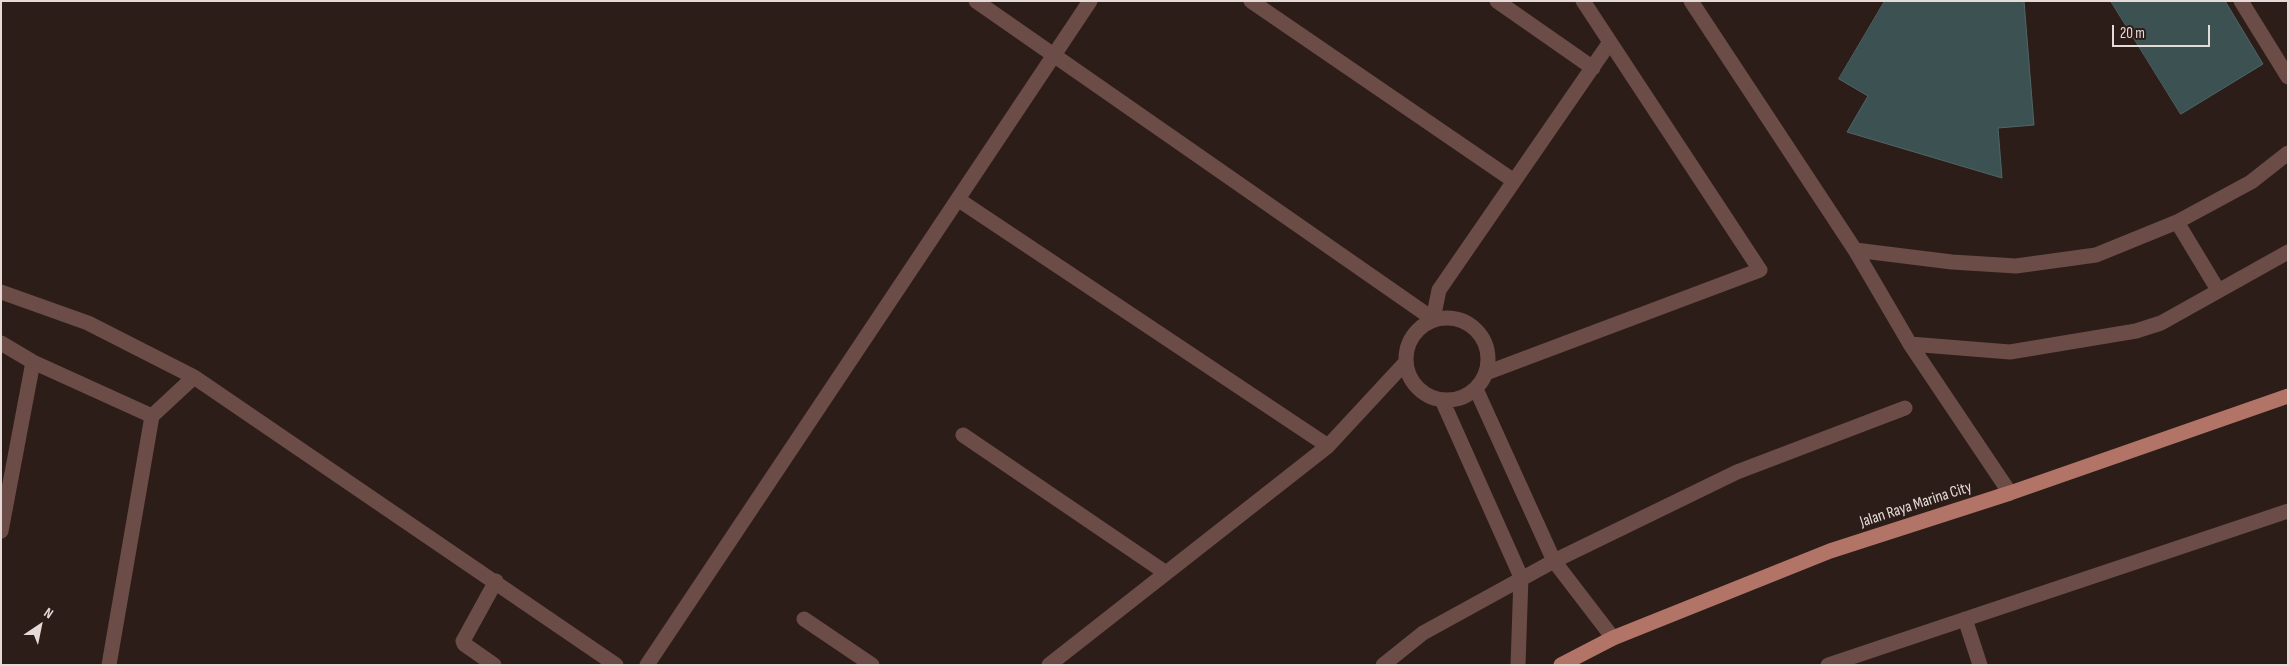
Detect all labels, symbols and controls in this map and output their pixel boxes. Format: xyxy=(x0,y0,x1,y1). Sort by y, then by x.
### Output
scale bar xyxy=(2114,15,2212,47)
text: 20 m xyxy=(2120,24,2145,43)
street label: Jalan Raya Marina City xyxy=(1858,478,1974,532)
north arrow xyxy=(15,601,65,651)
text: N xyxy=(41,604,57,622)

